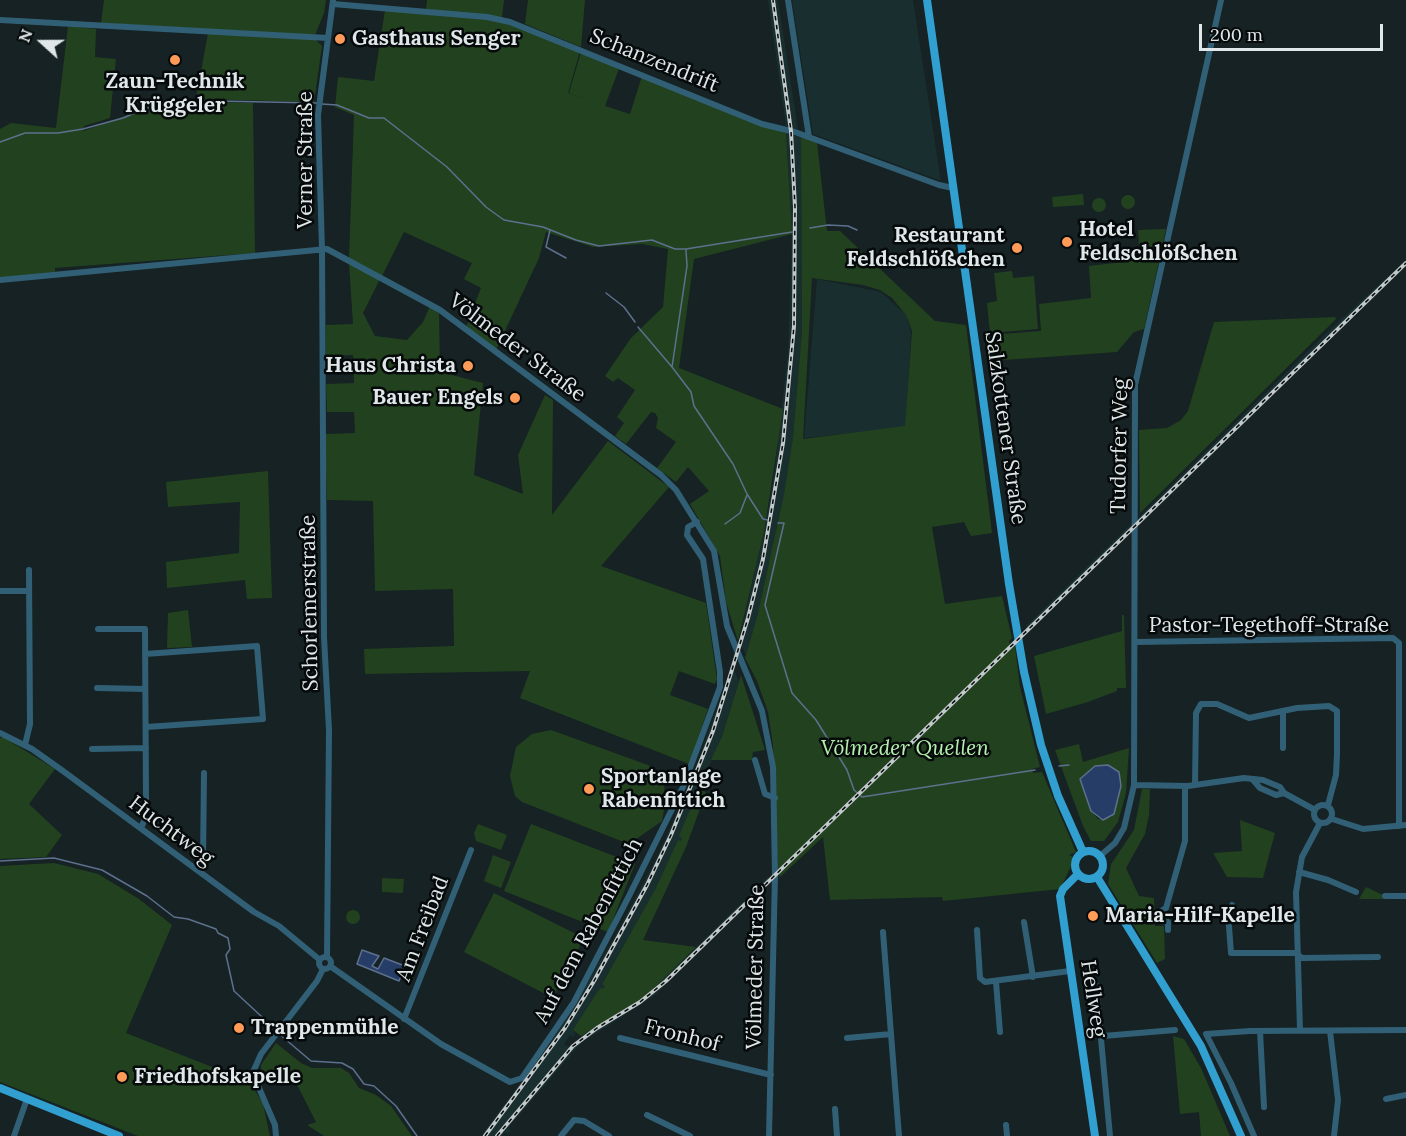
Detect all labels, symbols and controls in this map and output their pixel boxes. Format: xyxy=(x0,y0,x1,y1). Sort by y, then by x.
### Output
north arrow xyxy=(12,12,72,72)
scale bar xyxy=(1202,12,1386,50)
text: 200 m xyxy=(1210,23,1263,46)
street label: Schanzendrift xyxy=(586,24,722,98)
text: N xyxy=(14,26,37,45)
place label: Gasthaus Senger xyxy=(352,26,521,52)
marker: Gasthaus Senger xyxy=(333,32,347,46)
marker: Zaun-Technik Krüggeler xyxy=(168,53,182,67)
place label: Zaun-Technik Krüggeler xyxy=(106,69,244,119)
street label: Verner Straße xyxy=(293,91,319,229)
place label: Hotel Feldschlößchen xyxy=(1079,217,1238,267)
place label: Restaurant Feldschlößchen xyxy=(846,223,1005,273)
marker: Hotel Feldschlößchen xyxy=(1060,235,1074,249)
marker: Restaurant Feldschlößchen xyxy=(1010,241,1024,255)
street label: Völmeder Straße xyxy=(444,288,590,408)
street label: Salzkottener Straße xyxy=(979,330,1031,526)
place label: Haus Christa xyxy=(325,353,456,379)
marker: Haus Christa xyxy=(461,359,475,373)
street label: Tudorfer Weg xyxy=(1106,378,1134,514)
place label: Bauer Engels xyxy=(372,385,503,411)
marker: Bauer Engels xyxy=(508,391,522,405)
street label: Schorlemerstraße xyxy=(296,514,324,692)
street label: Pastor-Tegethoff-Straße xyxy=(1149,613,1389,639)
park label: Völmeder Quellen xyxy=(821,736,989,762)
place label: Sportanlage Rabenfittich xyxy=(601,764,725,814)
marker: Sportanlage Rabenfittich xyxy=(582,782,596,796)
street label: Huchtweg xyxy=(123,791,219,871)
street label: Auf dem Rabenfittich xyxy=(529,834,649,1028)
street label: Am Freibad xyxy=(391,873,455,985)
street label: Völmeder Straße xyxy=(742,884,770,1050)
place label: Maria-Hilf-Kapelle xyxy=(1105,903,1295,929)
marker: Maria-Hilf-Kapelle xyxy=(1086,909,1100,923)
street label: Hellweg xyxy=(1074,958,1112,1040)
street label: Fronhof xyxy=(642,1014,722,1058)
place label: Trappenmühle xyxy=(251,1015,399,1041)
marker: Trappenmühle xyxy=(232,1021,246,1035)
place label: Friedhofskapelle xyxy=(134,1064,301,1090)
marker: Friedhofskapelle xyxy=(115,1070,129,1084)

